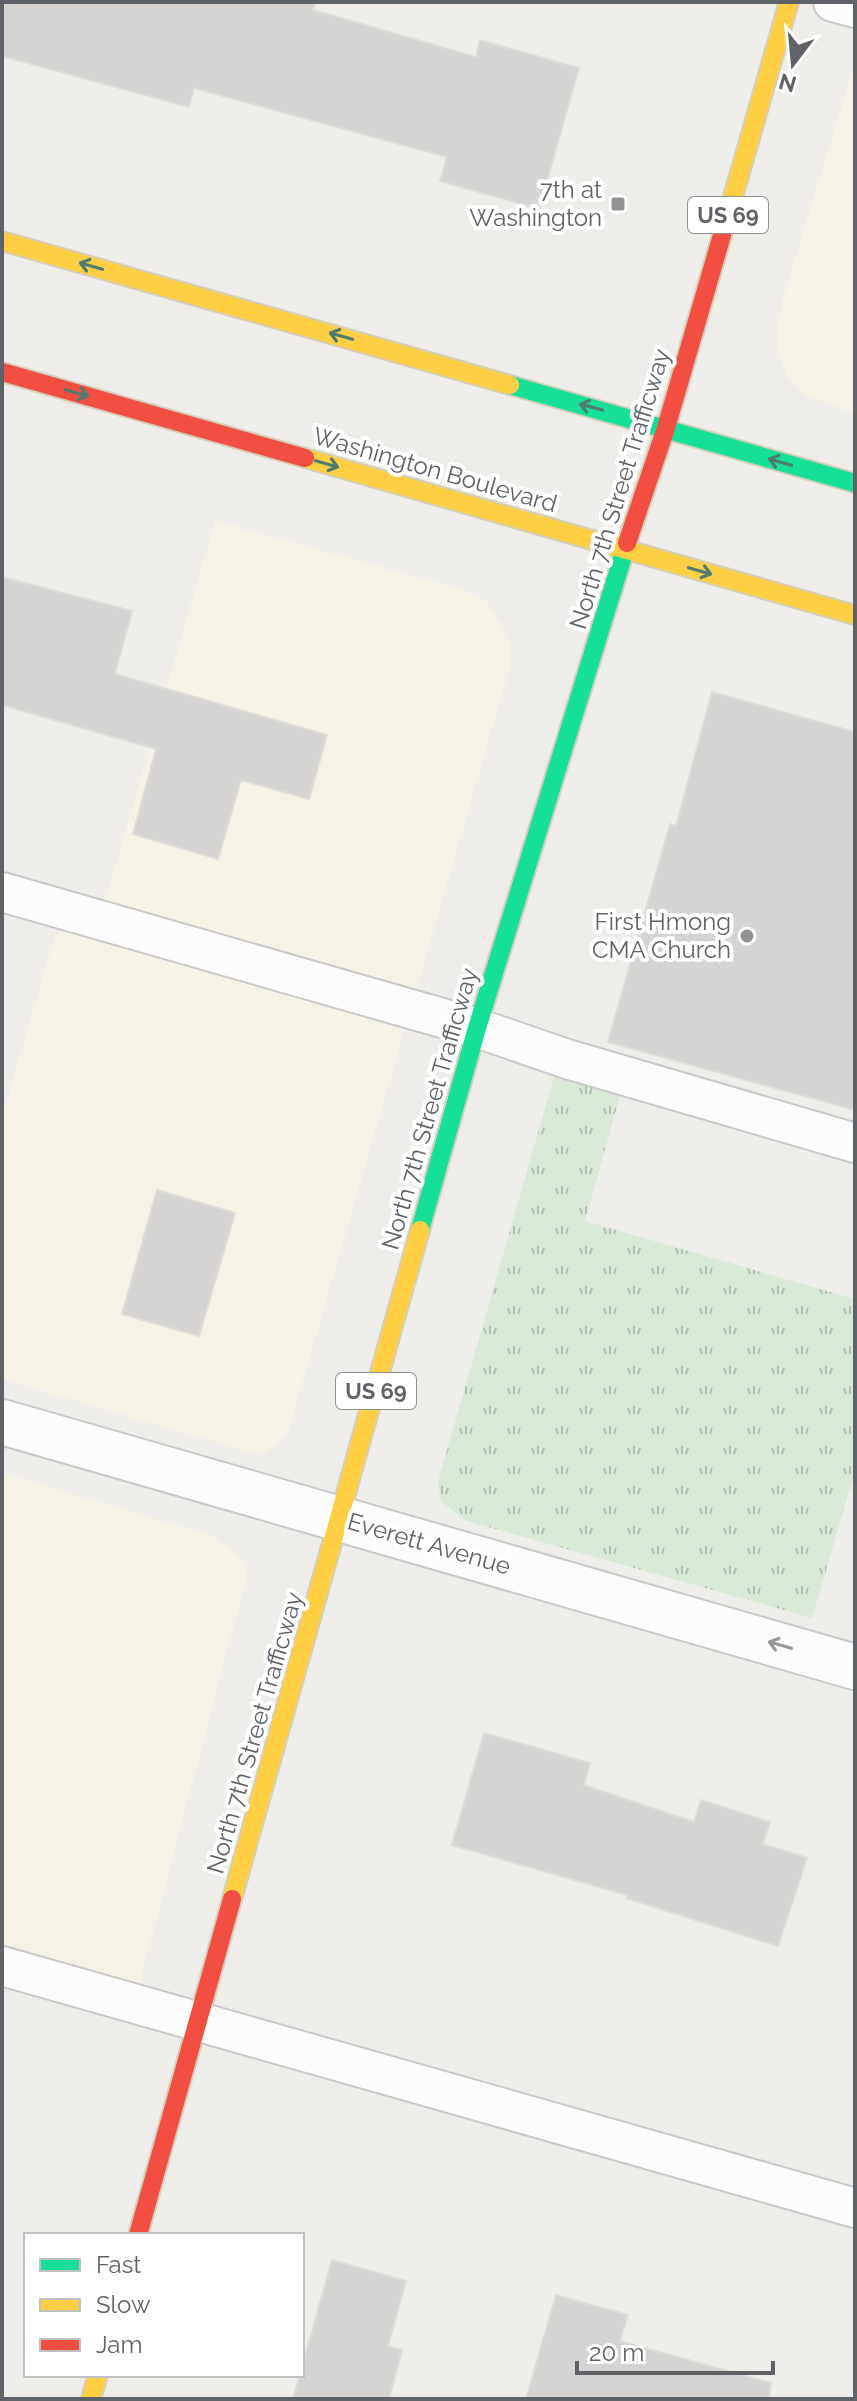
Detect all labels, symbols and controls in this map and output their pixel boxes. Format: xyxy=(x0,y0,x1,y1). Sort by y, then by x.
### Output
north arrow xyxy=(753,24,833,104)
text: N xyxy=(776,68,799,98)
place label: 7th at Washington xyxy=(469,175,602,232)
marker: 7th at Washington xyxy=(609,195,627,213)
road number: US 69 xyxy=(688,197,768,233)
one-way arrow xyxy=(78,258,104,273)
one-way arrow xyxy=(329,328,355,343)
street label: North 7th Street Trafficway xyxy=(563,345,676,632)
one-way arrow xyxy=(64,387,89,401)
one-way arrow xyxy=(579,399,605,414)
street label: Washington Boulevard xyxy=(310,421,560,518)
one-way arrow xyxy=(768,453,794,468)
one-way arrow xyxy=(314,457,340,472)
one-way arrow xyxy=(687,564,713,579)
place label: First Hmong CMA Church xyxy=(592,907,731,964)
marker: First Hmong CMA Church xyxy=(738,927,756,945)
street label: North 7th Street Trafficway xyxy=(375,965,484,1253)
road number: US 69 xyxy=(336,1373,416,1409)
street label: Everett Avenue xyxy=(344,1506,514,1581)
street label: North 7th Street Trafficway xyxy=(200,1589,309,1877)
one-way arrow xyxy=(768,1637,793,1651)
legend xyxy=(24,2233,304,2377)
text: Fast xyxy=(96,2250,141,2279)
text: Slow xyxy=(96,2290,151,2319)
scale bar xyxy=(577,2325,773,2375)
text: Jam xyxy=(96,2330,142,2359)
text: 20 m xyxy=(589,2338,644,2367)

